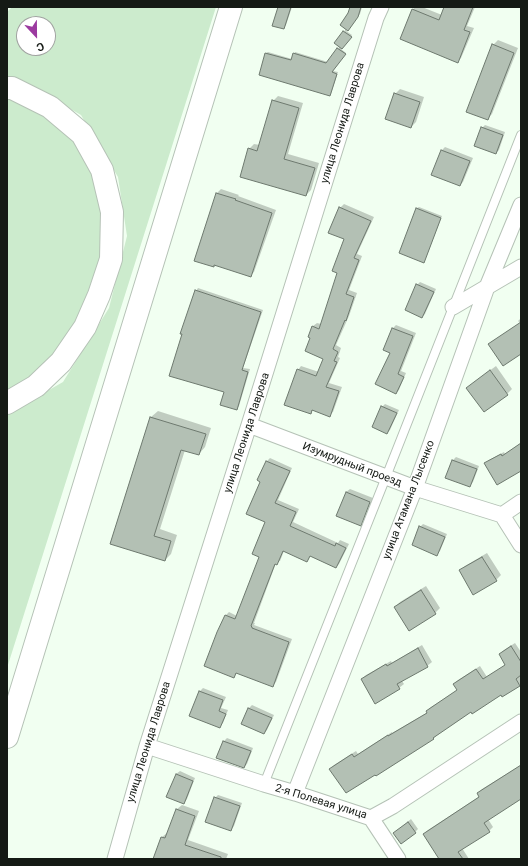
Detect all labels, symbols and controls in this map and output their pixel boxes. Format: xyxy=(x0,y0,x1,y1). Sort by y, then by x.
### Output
north arrow xyxy=(16,16,56,56)
text: С xyxy=(35,39,46,54)
street label: улица Леонида Лаврова xyxy=(318,61,368,185)
street label: улица Леонида Лаврова xyxy=(221,371,273,495)
street label: улица Атамана Лысенко xyxy=(380,439,438,561)
street label: Изумрудный проезд xyxy=(300,440,404,490)
street label: улица Леонида Лаврова xyxy=(124,680,174,804)
street label: 2-я Полевая улица xyxy=(273,782,369,822)

